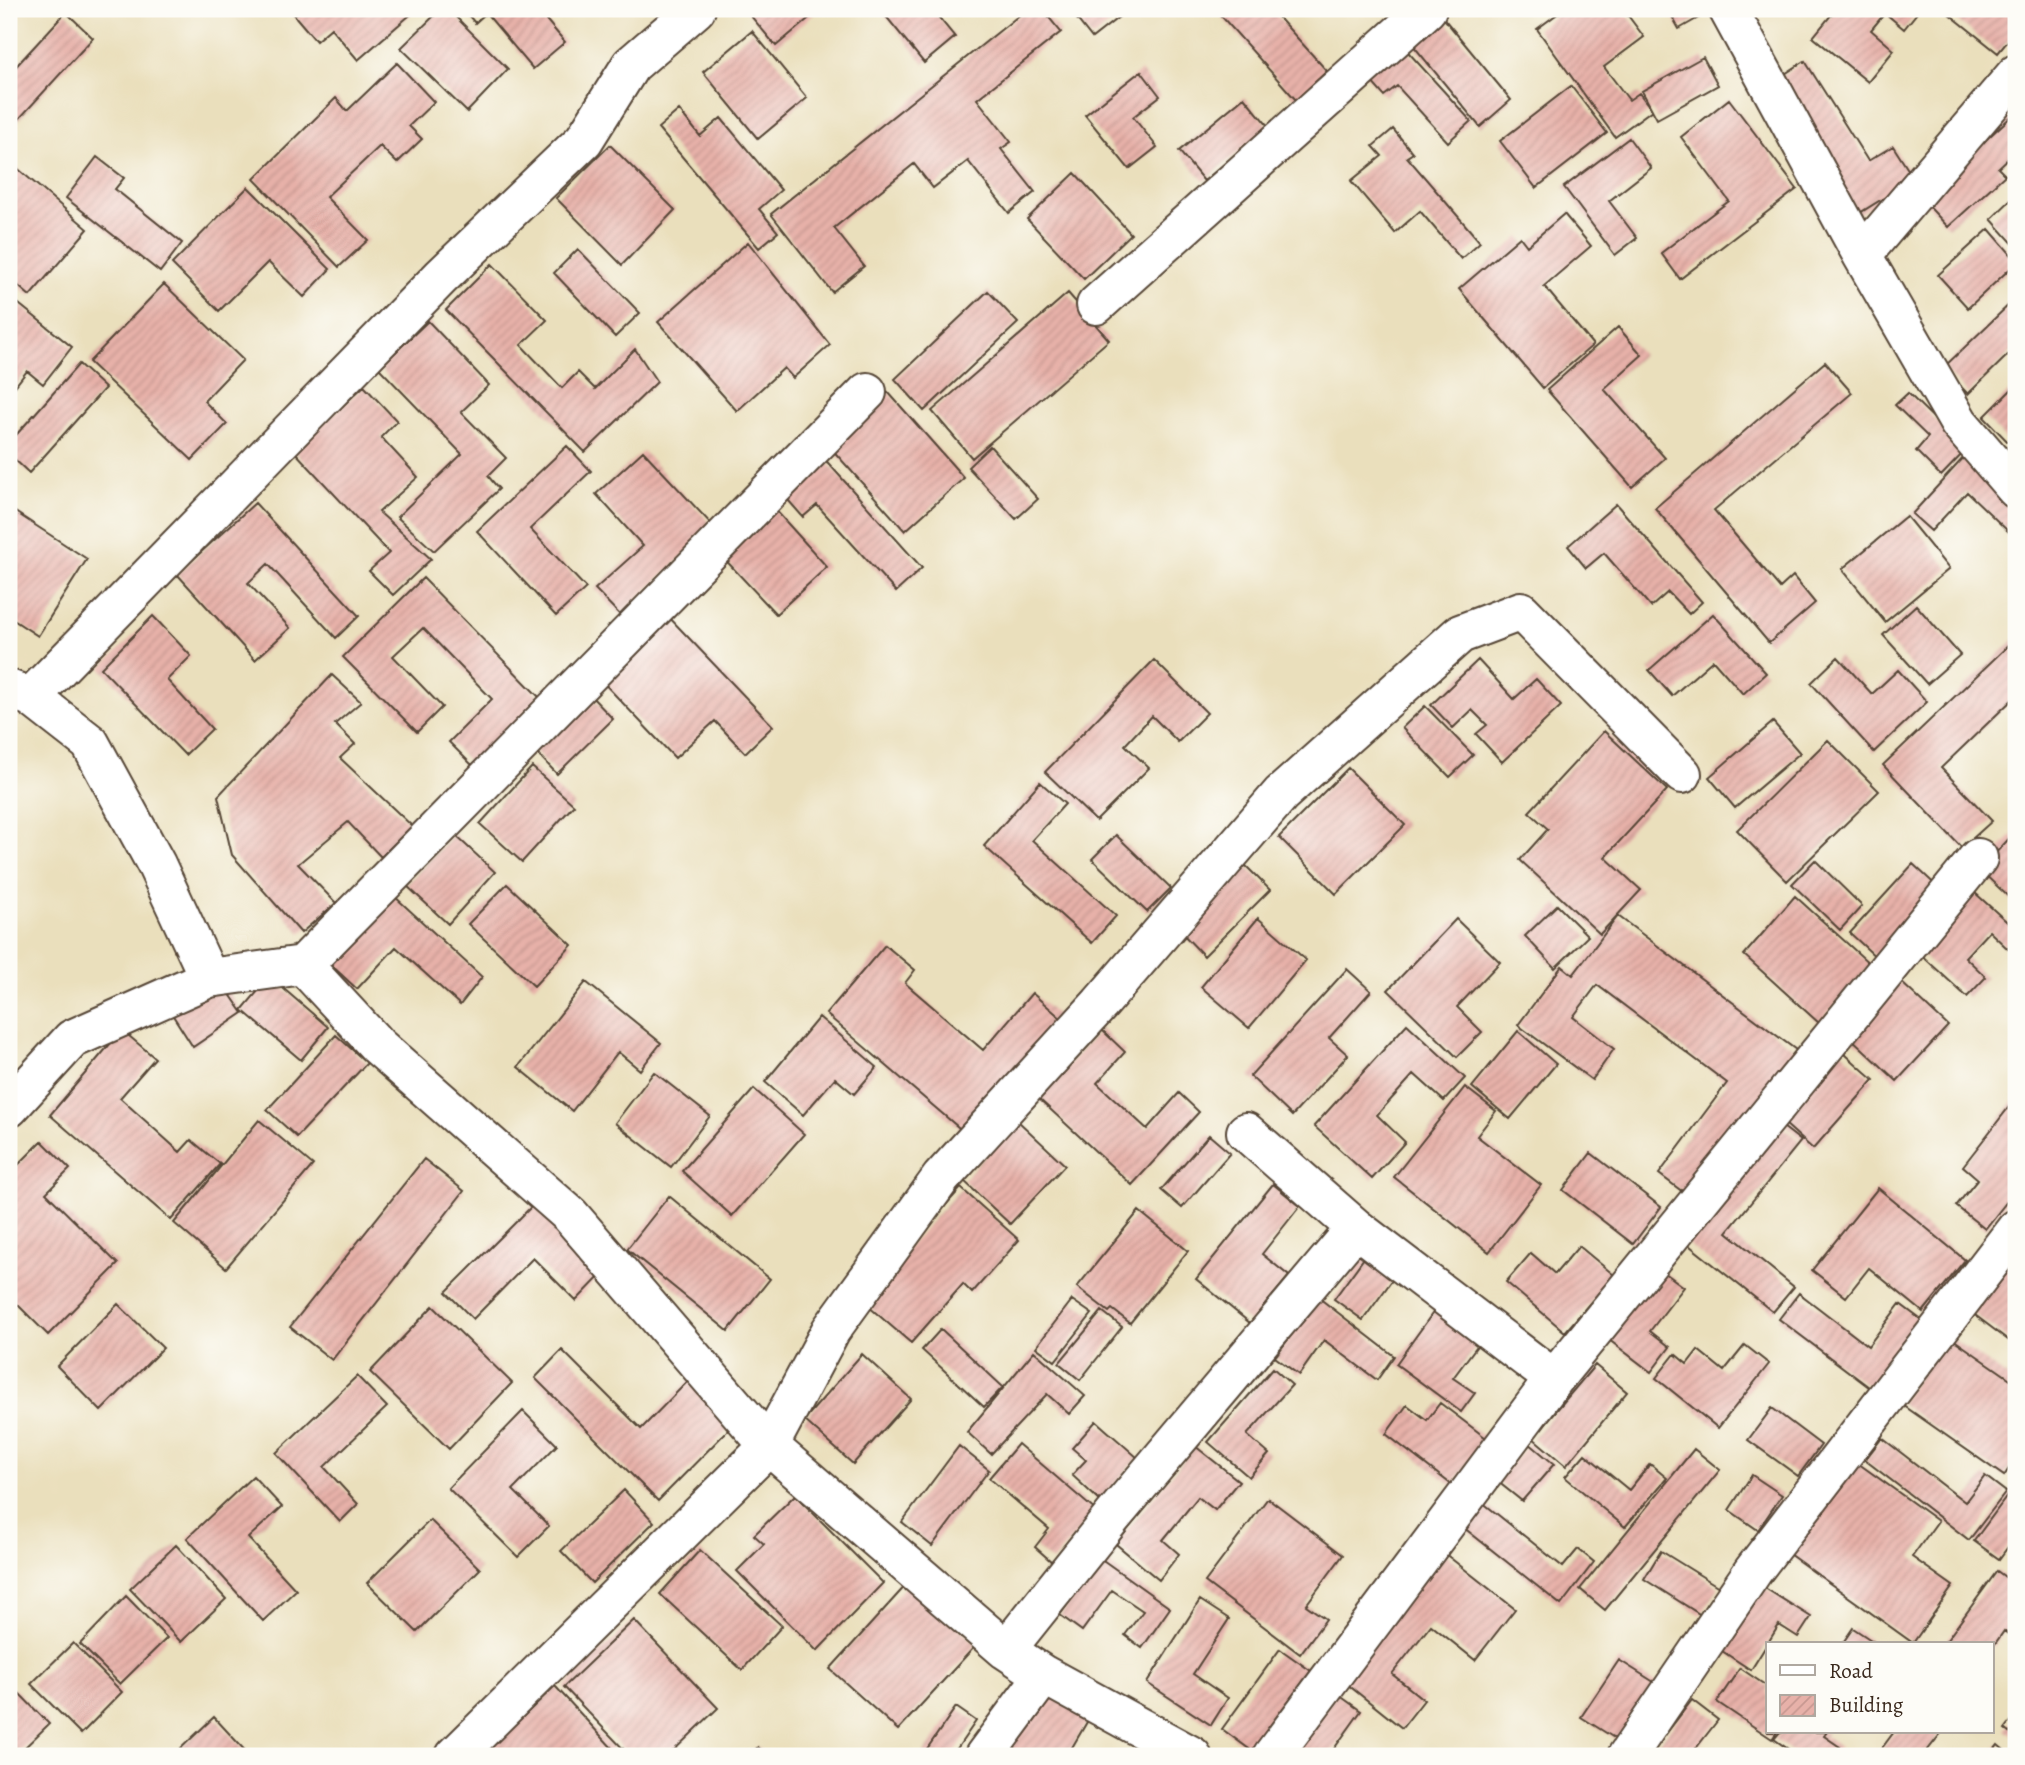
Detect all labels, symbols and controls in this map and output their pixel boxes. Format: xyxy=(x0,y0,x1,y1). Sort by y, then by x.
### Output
legend xyxy=(1766,1642,1994,1734)
text: Road xyxy=(1829,1657,1873,1685)
text: Building xyxy=(1829,1691,1904,1719)

